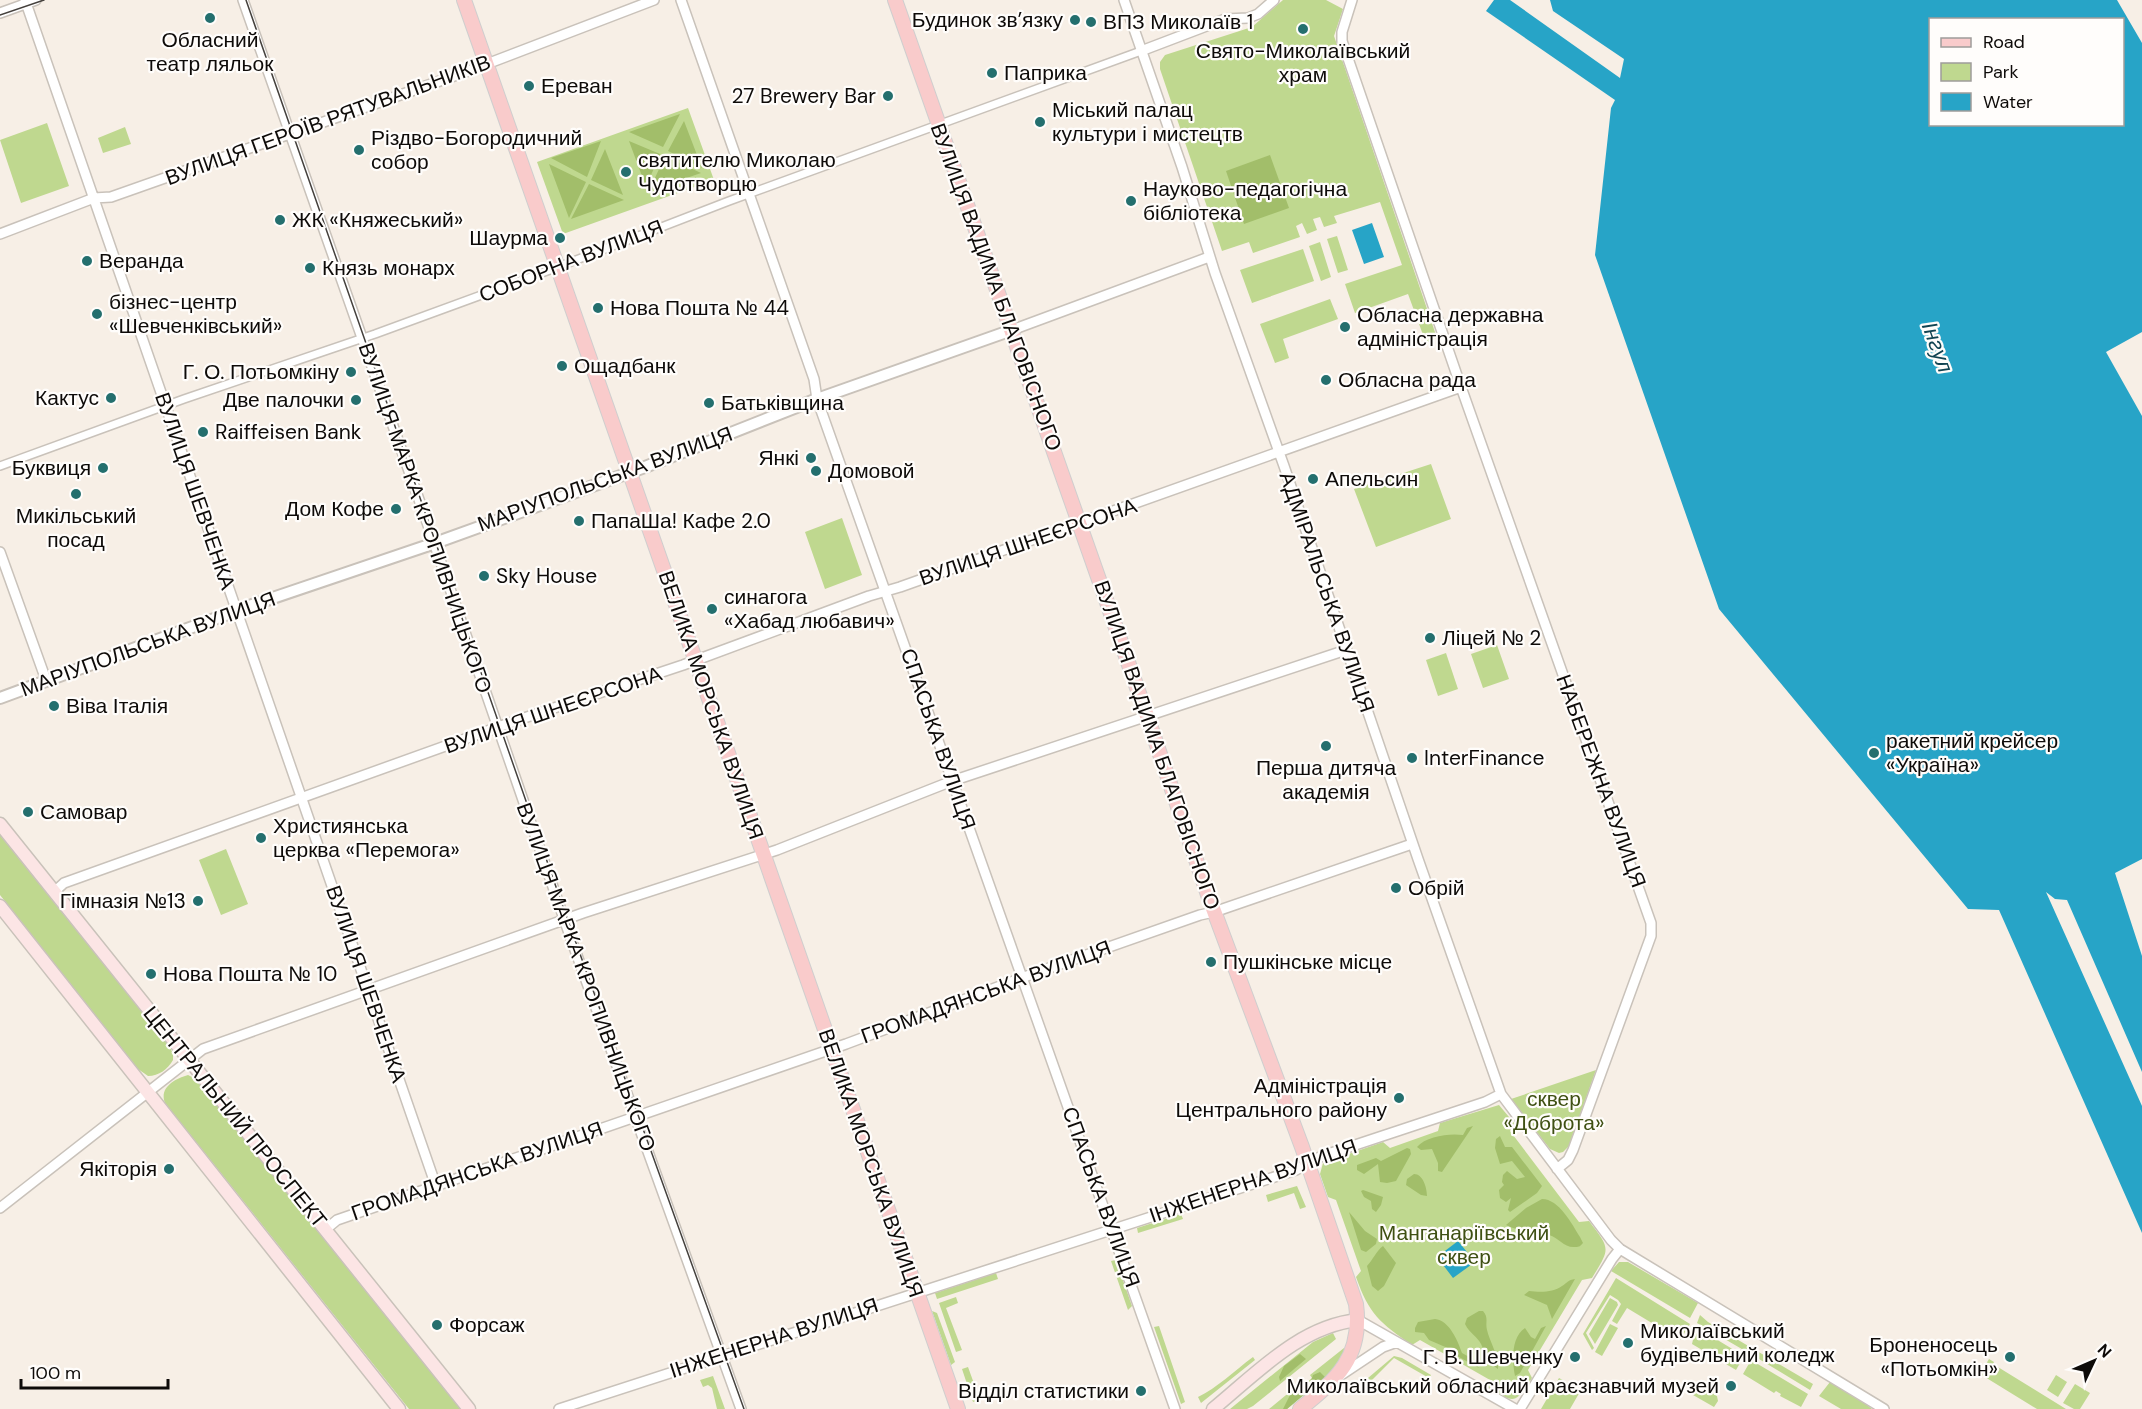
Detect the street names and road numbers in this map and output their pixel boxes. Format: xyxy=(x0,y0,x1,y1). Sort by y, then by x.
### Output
street label: ВУЛИЦЯ ГЕРОЇВ РЯТУВАЛЬНИКІВ xyxy=(161,48,495,192)
street label: ВУЛИЦЯ ВАДИМА БЛАГОВІСНОГО xyxy=(924,119,1068,455)
street label: СОБОРНА ВУЛИЦЯ xyxy=(475,213,667,309)
street label: ВУЛИЦЯ МАРКА КРОПИВНИЦЬКОГО xyxy=(352,339,498,697)
street label: ВУЛИЦЯ ШЕВЧЕНКА xyxy=(148,389,242,593)
street label: МАРІУПОЛЬСЬКА ВУЛИЦЯ xyxy=(474,420,736,538)
street label: АДМІРАЛЬСЬКА ВУЛИЦЯ xyxy=(1273,468,1381,716)
street label: ВУЛИЦЯ ШНЕЄРСОНА xyxy=(915,492,1141,592)
street label: ВЕЛИКА МОРСЬКА ВУЛИЦЯ xyxy=(652,567,770,843)
street label: ВУЛИЦЯ ВАДИМА БЛАГОВІСНОГО xyxy=(1087,577,1227,913)
street label: МАРІУПОЛЬСЬКА ВУЛИЦЯ xyxy=(17,585,279,703)
street label: СПАСЬКА ВУЛИЦЯ xyxy=(894,645,982,833)
street label: ВУЛИЦЯ ШНЕЄРСОНА xyxy=(440,660,666,760)
street label: НАБЕРЕЖНА ВУЛИЦЯ xyxy=(1549,671,1653,891)
street label: ВУЛИЦЯ МАРКА КРОПИВНИЦЬКОГО xyxy=(510,799,662,1155)
street label: ВУЛИЦЯ ШЕВЧЕНКА xyxy=(319,882,413,1086)
street label: ГРОМАДЯНСЬКА ВУЛИЦЯ xyxy=(857,934,1115,1050)
street label: ЦЕНТРАЛЬНИЙ ПРОСПЕКТ xyxy=(137,1000,333,1234)
street label: ВЕЛИКА МОРСЬКА ВУЛИЦЯ xyxy=(812,1025,930,1301)
street label: СПАСЬКА ВУЛИЦЯ xyxy=(1055,1103,1147,1291)
street label: ГРОМАДЯНСЬКА ВУЛИЦЯ xyxy=(347,1115,607,1227)
street label: ІНЖЕНЕРНА ВУЛИЦЯ xyxy=(1145,1132,1361,1230)
street label: ІНЖЕНЕРНА ВУЛИЦЯ xyxy=(666,1291,882,1385)

